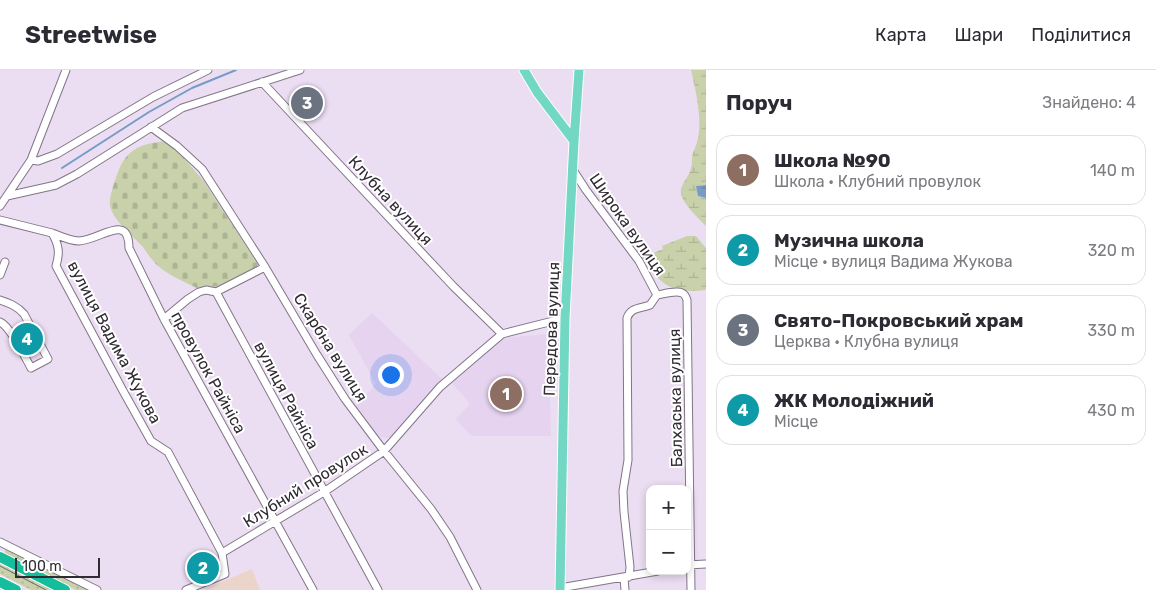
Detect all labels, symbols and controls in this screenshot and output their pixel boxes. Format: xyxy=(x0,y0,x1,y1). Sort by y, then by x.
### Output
text: Streetwise xyxy=(25,21,157,49)
text: Карта xyxy=(875,24,926,46)
text: Шари xyxy=(954,24,1003,46)
text: Поділитися xyxy=(1031,24,1131,46)
pin: 3 xyxy=(291,84,323,122)
text: Поруч xyxy=(726,90,792,115)
text: Знайдено: 4 xyxy=(1042,93,1136,112)
text: Школа №90 xyxy=(774,149,891,172)
street label: Клубна вулиця xyxy=(344,152,437,249)
text: 1 xyxy=(739,161,747,180)
text: 140 m xyxy=(1090,161,1135,180)
street label: Широка вулиця xyxy=(585,170,670,279)
text: Школа · Клубний провулок xyxy=(774,172,981,191)
text: Музична школа xyxy=(774,229,924,252)
text: 2 xyxy=(738,241,748,260)
text: 320 m xyxy=(1088,241,1135,260)
text: Місце · вулиця Вадима Жукова xyxy=(774,252,1013,271)
street label: вулиця Вадима Жукова xyxy=(64,258,165,427)
street label: Передова вулиця xyxy=(540,262,563,396)
street label: Скарбна вулиця xyxy=(290,290,372,405)
street label: провулок Райніса xyxy=(167,308,250,437)
text: Свято-Покровський храм xyxy=(774,309,1024,332)
pin: 4 xyxy=(11,320,43,358)
text: 3 xyxy=(738,321,748,340)
text: 330 m xyxy=(1087,321,1135,340)
street label: Балхаська вулиця xyxy=(665,328,686,468)
text: Церква · Клубна вулиця xyxy=(774,332,959,351)
street label: вулиця Райніса xyxy=(250,338,323,452)
your location xyxy=(378,362,404,388)
pin: 1 xyxy=(490,375,522,413)
text: ЖК Молодіжний xyxy=(774,389,934,412)
text: 4 xyxy=(738,401,748,420)
text: 430 m xyxy=(1087,401,1135,420)
text: Місце xyxy=(774,412,818,431)
street label: Клубний провулок xyxy=(240,439,371,531)
map controls xyxy=(646,485,691,575)
button: + xyxy=(646,485,691,530)
button: − xyxy=(646,530,691,575)
pin: 2 xyxy=(187,549,219,587)
scale bar xyxy=(15,555,100,578)
text: 100 m xyxy=(22,558,62,575)

